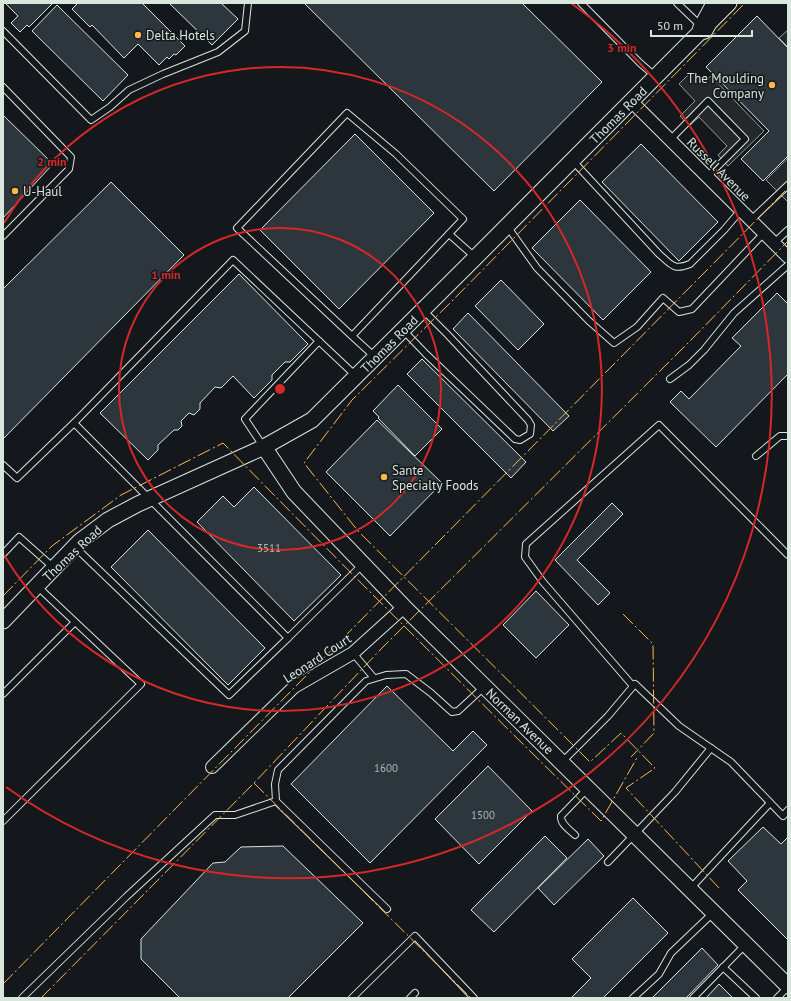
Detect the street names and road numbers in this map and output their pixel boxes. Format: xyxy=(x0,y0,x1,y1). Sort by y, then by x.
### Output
street label: Thomas Road xyxy=(586,83,651,148)
street label: Russell Avenue xyxy=(683,134,754,205)
street label: Thomas Road xyxy=(357,312,422,377)
street label: Thomas Road xyxy=(39,522,105,585)
street label: Leonard Court xyxy=(280,630,355,687)
street label: Norman Avenue xyxy=(482,685,557,758)

